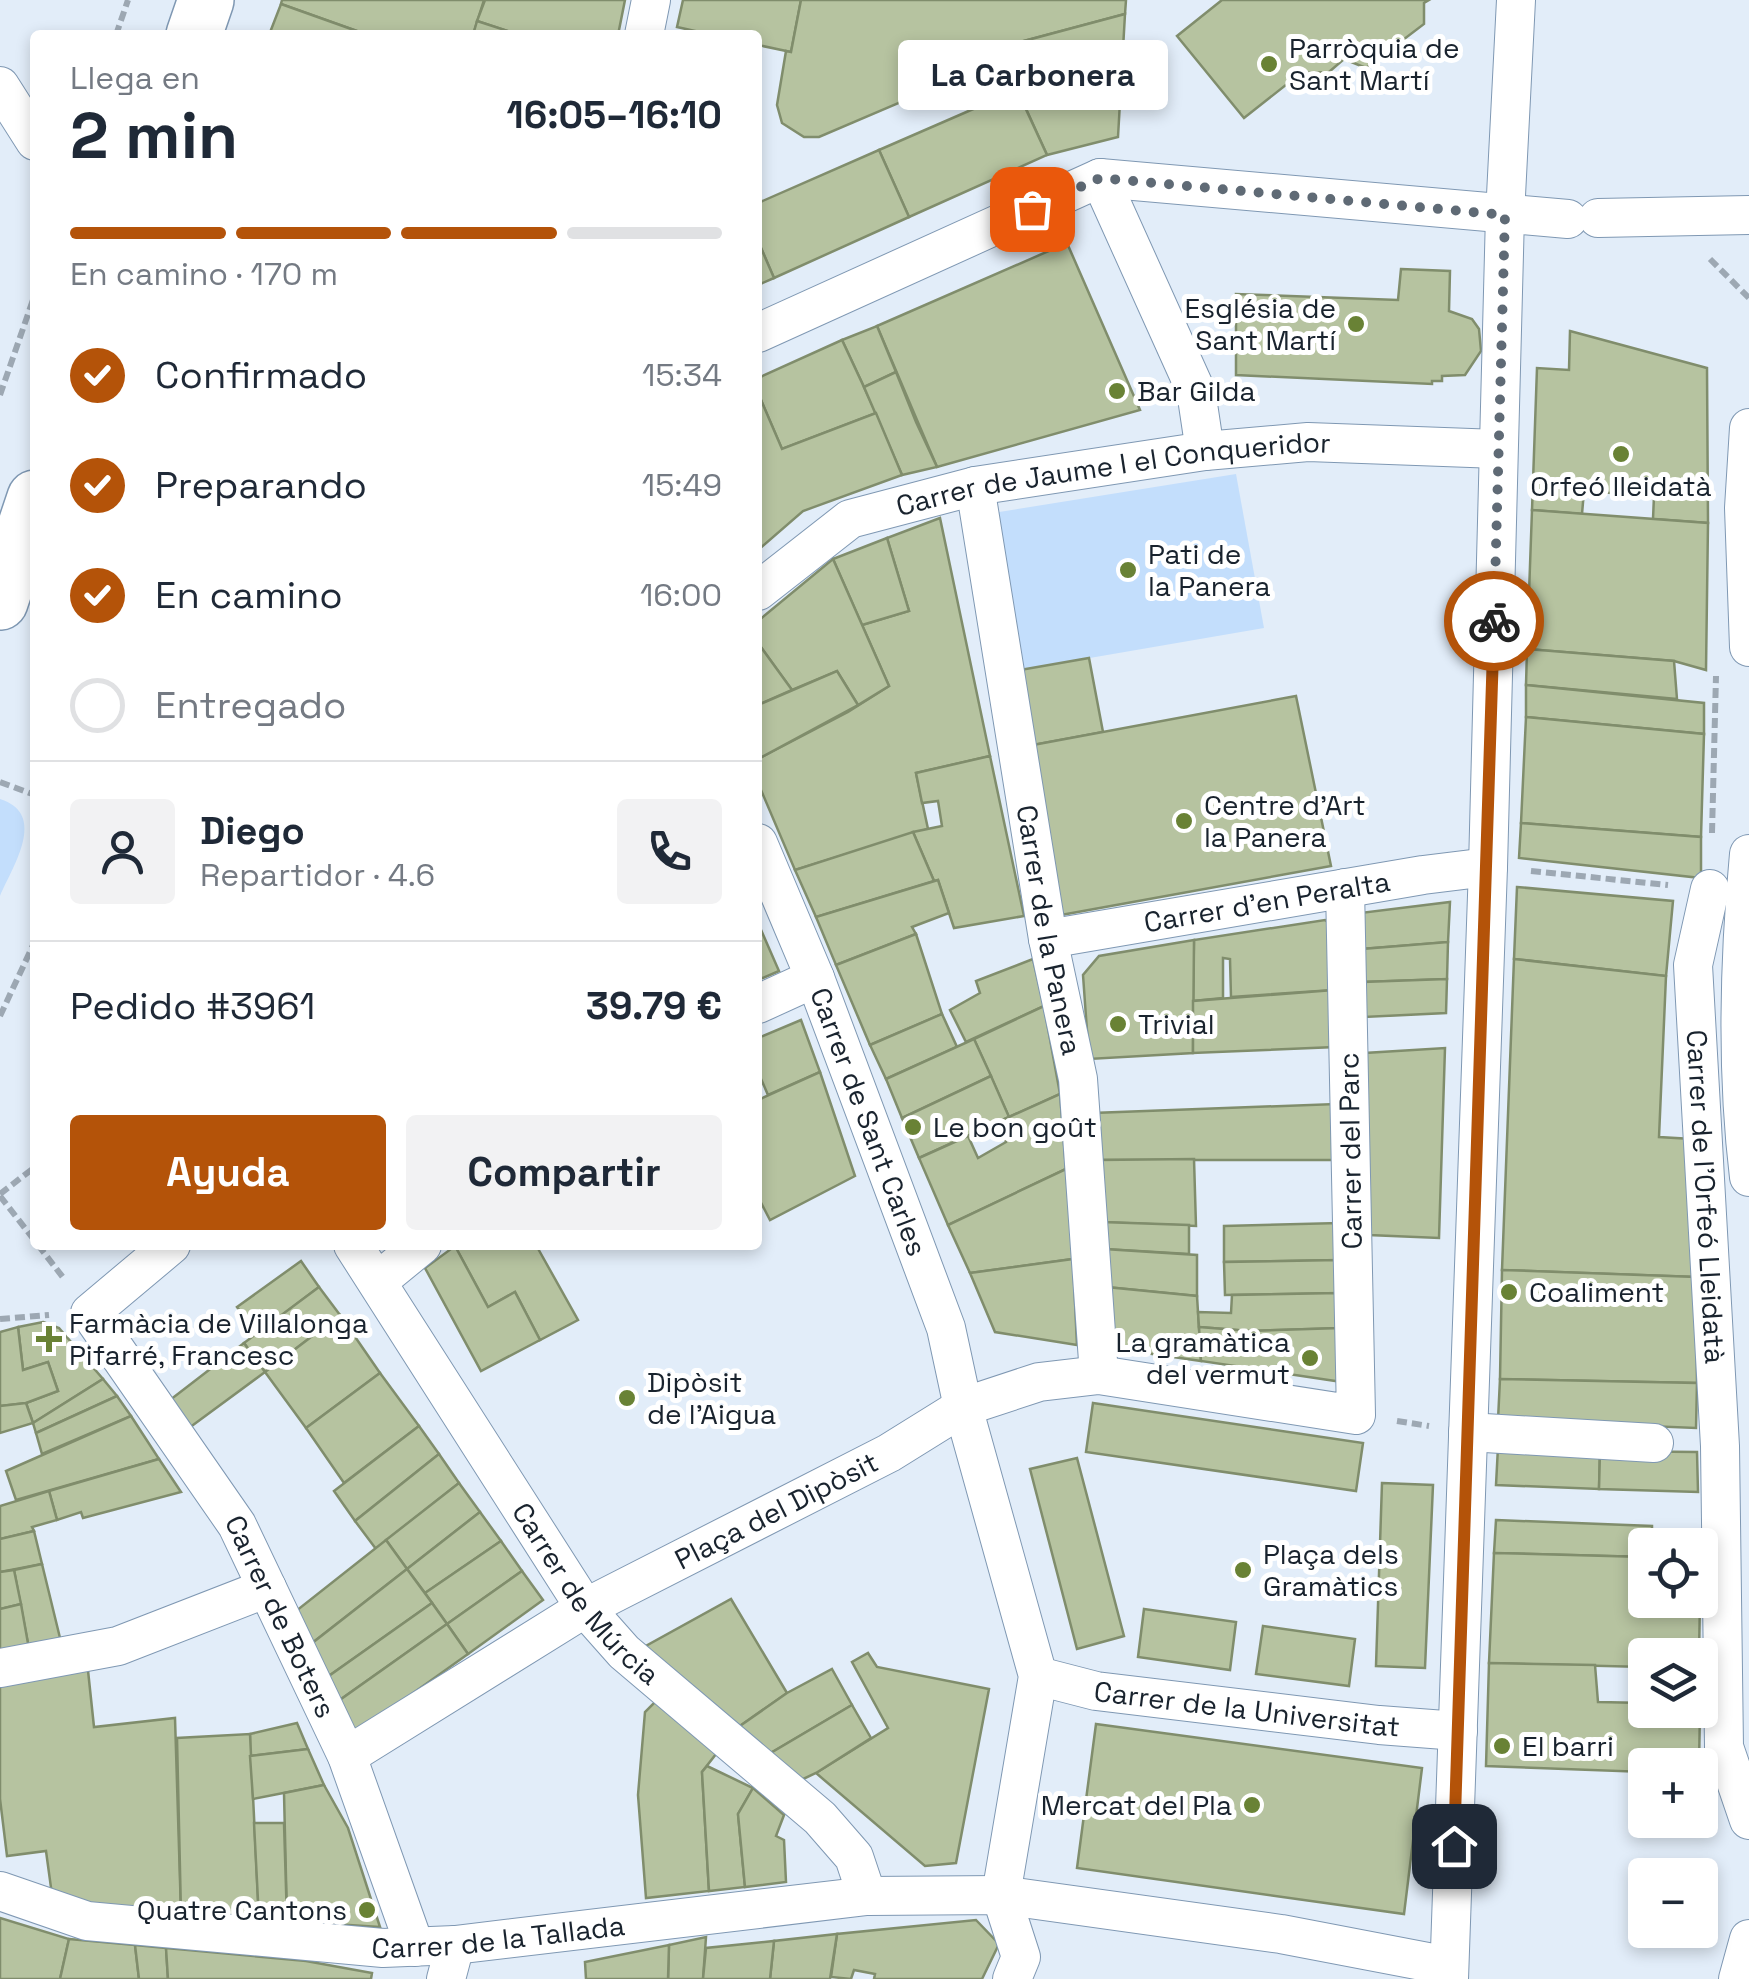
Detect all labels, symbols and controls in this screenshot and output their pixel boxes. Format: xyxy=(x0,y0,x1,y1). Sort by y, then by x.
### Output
place label: Parròquia de Sant Martí xyxy=(1289,30,1459,98)
callout: La Carbonera xyxy=(897,39,1167,109)
marker: Parròquia de Sant Martí xyxy=(1258,53,1280,75)
text: La Carbonera xyxy=(931,55,1135,95)
text: Llega en xyxy=(70,58,200,98)
text: 16:05–16:10 xyxy=(507,91,722,139)
text: 2 min xyxy=(70,94,238,177)
pin xyxy=(990,167,1075,252)
icon: bag xyxy=(1005,182,1060,237)
text: En camino · 170 m xyxy=(70,254,338,294)
place label: Església de Sant Martí xyxy=(1185,290,1336,358)
marker: Església de Sant Martí xyxy=(1345,313,1367,335)
icon: check xyxy=(70,348,125,403)
text: Confirmado xyxy=(155,351,367,399)
text: 15:34 xyxy=(642,355,722,395)
place label: Bar Gilda xyxy=(1137,373,1256,409)
marker: Bar Gilda xyxy=(1106,380,1128,402)
street label: Carrer de Jaume I el Conqueridor xyxy=(892,424,1331,524)
marker: Orfeó lleidatà xyxy=(1610,443,1632,465)
icon: check xyxy=(70,458,125,513)
text: Preparando xyxy=(155,461,367,509)
text: 15:49 xyxy=(642,465,722,505)
place label: Orfeó lleidatà xyxy=(1530,468,1712,504)
place label: Pati de la Panera xyxy=(1148,536,1271,604)
marker: Pati de la Panera xyxy=(1117,559,1139,581)
icon: check xyxy=(70,568,125,623)
text: En camino xyxy=(155,571,343,619)
courier xyxy=(1444,571,1544,671)
text: 16:00 xyxy=(640,575,722,615)
icon: bike xyxy=(1467,594,1522,649)
text: Entregado xyxy=(155,681,346,729)
place label: Centre d'Art la Panera xyxy=(1204,787,1366,855)
button: person xyxy=(70,799,175,904)
button: phone xyxy=(617,799,722,904)
street label: Carrer de la Panera xyxy=(1009,802,1090,1058)
text: Diego xyxy=(200,807,305,855)
marker: Centre d'Art la Panera xyxy=(1173,810,1195,832)
text: Repartidor · 4.6 xyxy=(200,855,435,895)
street label: Carrer d'en Peralta xyxy=(1141,863,1393,940)
text: Pedido #3961 xyxy=(70,982,315,1030)
text: 39.79 € xyxy=(586,982,722,1030)
street label: Carrer de Sant Carles xyxy=(802,982,935,1261)
place label: Trivial xyxy=(1138,1006,1215,1042)
marker: Trivial xyxy=(1107,1013,1129,1035)
street label: Carrer de l'Orfeó Lleidatà xyxy=(1679,1029,1733,1365)
street label: Carrer del Parc xyxy=(1330,1052,1370,1250)
place label: Le bon goût xyxy=(933,1109,1097,1145)
button: Ayuda xyxy=(70,1115,386,1230)
button: Compartir xyxy=(406,1115,722,1230)
marker: Le bon goût xyxy=(902,1116,924,1138)
place label: Coaliment xyxy=(1529,1274,1664,1310)
marker: Coaliment xyxy=(1498,1281,1520,1303)
place label: Farmàcia de Villalonga Pifarré, Francesc xyxy=(69,1305,368,1373)
place label: La gramàtica del vermut xyxy=(1115,1324,1290,1392)
marker: Farmàcia de Villalonga Pifarré, Francesc xyxy=(38,1328,60,1350)
marker: La gramàtica del vermut xyxy=(1299,1347,1321,1369)
place label: Dipòsit de l'Aigua xyxy=(647,1364,776,1432)
marker: Dipòsit de l'Aigua xyxy=(616,1387,638,1409)
street label: Plaça del Dipòsit xyxy=(669,1444,884,1577)
street label: Carrer de Múrcia xyxy=(504,1496,667,1693)
street label: Carrer de Boters xyxy=(217,1509,344,1724)
map controls xyxy=(1628,1528,1718,1948)
button: locate xyxy=(1628,1528,1718,1618)
place label: Plaça dels Gramàtics xyxy=(1263,1536,1399,1604)
marker: Plaça dels Gramàtics xyxy=(1232,1559,1254,1581)
button: layers xyxy=(1628,1638,1718,1728)
street label: Carrer de la Universitat xyxy=(1092,1673,1401,1745)
place label: El barri xyxy=(1522,1728,1614,1764)
marker: El barri xyxy=(1491,1735,1513,1757)
button: + xyxy=(1628,1748,1718,1838)
place label: Mercat del Pla xyxy=(1041,1787,1232,1823)
marker: Mercat del Pla xyxy=(1241,1794,1263,1816)
pin xyxy=(1412,1804,1497,1889)
icon: home xyxy=(1427,1819,1482,1874)
button: − xyxy=(1628,1858,1718,1948)
place label: Quatre Cantons xyxy=(137,1892,347,1928)
marker: Quatre Cantons xyxy=(356,1899,378,1921)
street label: Carrer de la Tallada xyxy=(370,1907,627,1967)

